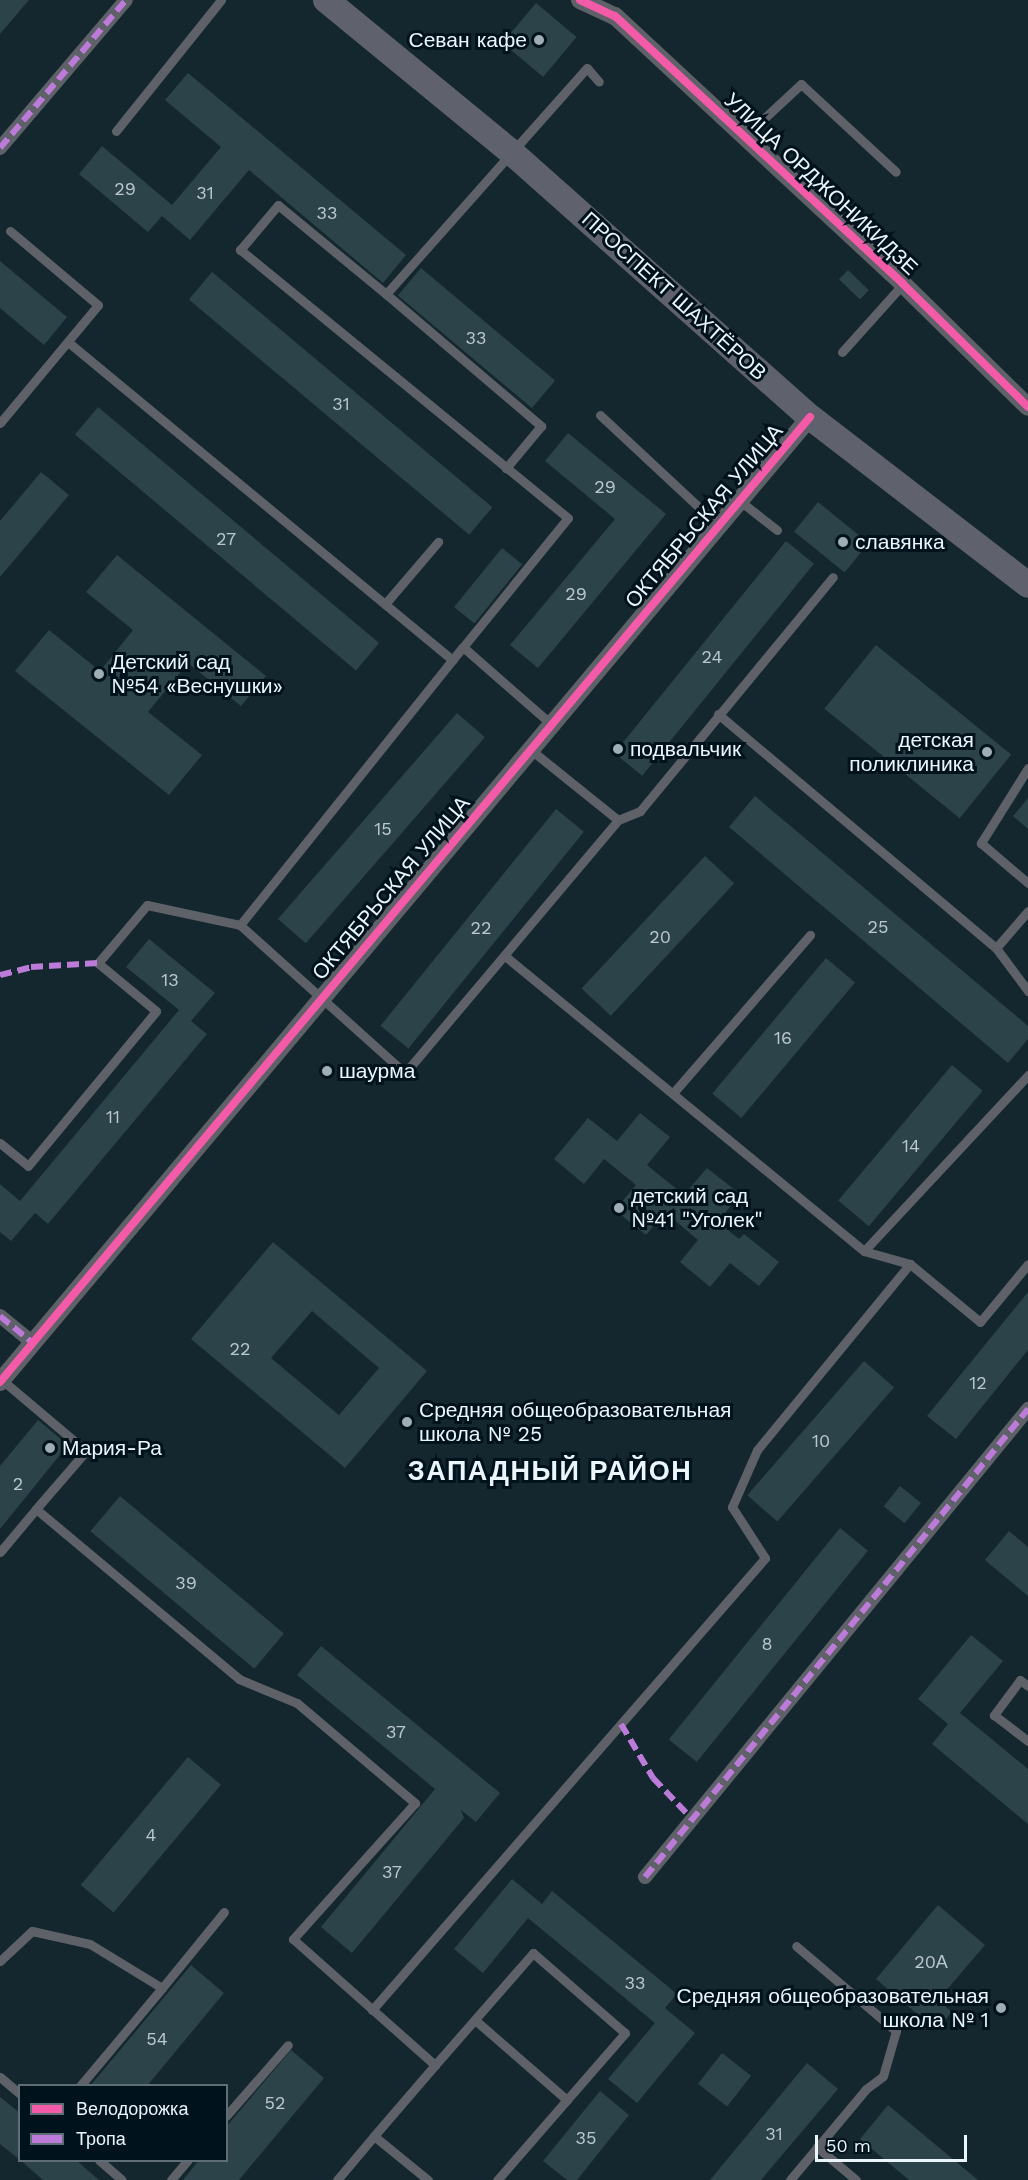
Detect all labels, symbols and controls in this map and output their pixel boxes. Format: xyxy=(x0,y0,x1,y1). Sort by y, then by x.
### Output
place label: Севан кафе xyxy=(409,27,527,53)
marker: Севан кафе xyxy=(532,33,546,47)
street label: УЛИЦА ОРДЖОНИКИДЗЕ xyxy=(719,88,923,280)
house number: 29 xyxy=(114,178,136,200)
house number: 31 xyxy=(196,182,214,204)
house number: 33 xyxy=(317,202,337,224)
street label: ПРОСПЕКТ ШАХТЁРОВ xyxy=(577,207,771,385)
house number: 33 xyxy=(466,327,486,349)
house number: 31 xyxy=(332,393,350,415)
street label: ОКТЯБРЬСКАЯ УЛИЦА xyxy=(620,419,788,613)
house number: 29 xyxy=(594,476,616,498)
house number: 27 xyxy=(216,528,236,550)
place label: славянка xyxy=(855,529,945,555)
marker: славянка xyxy=(836,535,850,549)
house number: 29 xyxy=(565,583,587,605)
house number: 24 xyxy=(702,646,722,668)
place label: Детский сад №54 «Веснушки» xyxy=(111,649,283,699)
marker: Детский сад №54 «Веснушки» xyxy=(92,667,106,681)
place label: детская поликлиника xyxy=(849,727,974,777)
place label: подвальчик xyxy=(630,736,741,762)
marker: подвальчик xyxy=(611,742,625,756)
marker: детская поликлиника xyxy=(978,743,996,761)
street label: ОКТЯБРЬСКАЯ УЛИЦА xyxy=(307,791,475,985)
house number: 15 xyxy=(374,818,392,840)
house number: 25 xyxy=(868,916,888,938)
house number: 22 xyxy=(471,917,491,939)
house number: 20 xyxy=(649,926,671,948)
house number: 13 xyxy=(161,969,179,991)
house number: 16 xyxy=(774,1027,792,1049)
place label: шаурма xyxy=(339,1058,415,1084)
marker: шаурма xyxy=(320,1064,334,1078)
house number: 11 xyxy=(106,1106,120,1128)
house number: 14 xyxy=(902,1135,920,1157)
place label: детский сад №41 "Уголек" xyxy=(631,1183,763,1233)
marker: детский сад №41 "Уголек" xyxy=(612,1201,626,1215)
house number: 22 xyxy=(230,1338,250,1360)
house number: 12 xyxy=(969,1372,987,1394)
place label: Средняя общеобразовательная школа № 25 xyxy=(419,1397,731,1447)
marker: Средняя общеобразовательная школа № 25 xyxy=(400,1415,414,1429)
house number: 10 xyxy=(812,1430,830,1452)
place label: Мария-Ра xyxy=(62,1435,162,1461)
marker: Мария-Ра xyxy=(43,1441,57,1455)
district label: ЗАПАДНЫЙ РАЙОН xyxy=(408,1456,692,1488)
house number: 2 xyxy=(13,1473,23,1495)
house number: 39 xyxy=(175,1572,197,1594)
house number: 8 xyxy=(761,1633,773,1655)
house number: 37 xyxy=(386,1721,406,1743)
house number: 4 xyxy=(146,1824,156,1846)
house number: 37 xyxy=(382,1861,402,1883)
house number: 20А xyxy=(914,1951,948,1973)
house number: 33 xyxy=(625,1972,645,1994)
place label: Средняя общеобразовательная школа № 1 xyxy=(677,1983,989,2033)
marker: Средняя общеобразовательная школа № 1 xyxy=(994,2001,1008,2015)
house number: 54 xyxy=(146,2028,168,2050)
legend xyxy=(18,2084,228,2162)
house number: 52 xyxy=(265,2092,285,2114)
text: Велодорожка xyxy=(76,2098,188,2119)
house number: 31 xyxy=(765,2123,783,2145)
scale bar xyxy=(818,2123,970,2161)
house number: 35 xyxy=(576,2127,596,2149)
text: Тропа xyxy=(76,2128,126,2149)
text: 50 m xyxy=(826,2135,871,2156)

